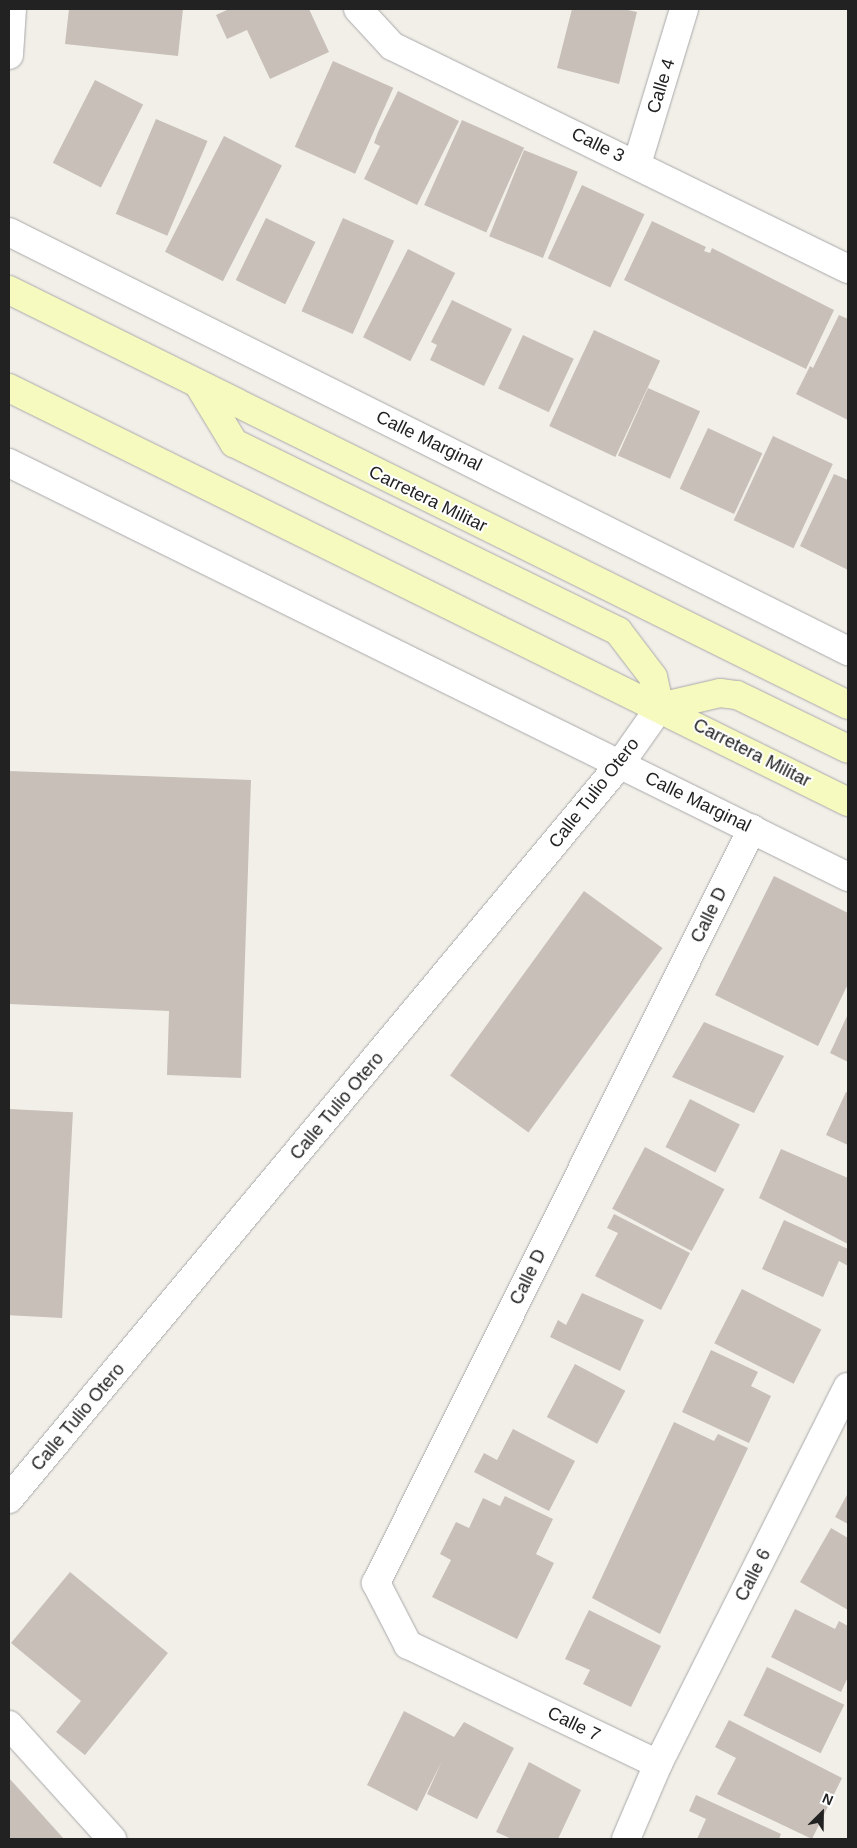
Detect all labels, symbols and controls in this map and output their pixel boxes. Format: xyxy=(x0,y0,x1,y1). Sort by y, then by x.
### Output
street label: Calle 4 xyxy=(642,56,680,116)
street label: Calle 3 xyxy=(568,123,628,167)
street label: Calle Marginal xyxy=(373,406,485,476)
street label: Carretera Militar xyxy=(365,461,491,537)
street label: Carretera Militar xyxy=(690,714,814,792)
street label: Calle Tulio Otero xyxy=(544,733,644,853)
street label: Calle Marginal xyxy=(642,767,754,837)
street label: Calle D xyxy=(686,884,732,946)
street label: Calle Tulio Otero xyxy=(286,1048,388,1164)
street label: Calle D xyxy=(505,1246,551,1308)
street label: Calle Tulio Otero xyxy=(27,1359,129,1475)
street label: Calle 6 xyxy=(731,1545,775,1605)
street label: Calle 7 xyxy=(544,1702,604,1746)
north arrow xyxy=(797,1788,847,1838)
text: N xyxy=(820,1790,836,1809)

